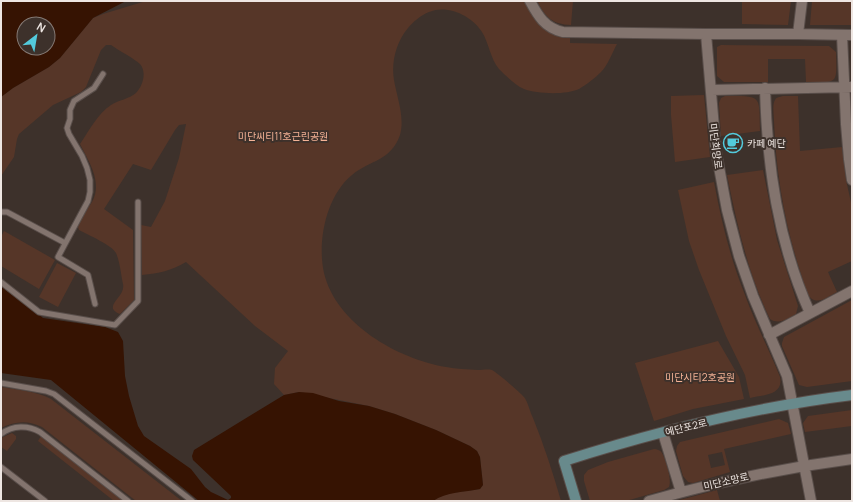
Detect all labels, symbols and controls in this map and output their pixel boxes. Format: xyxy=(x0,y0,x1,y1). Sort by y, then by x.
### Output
north arrow xyxy=(16,16,56,56)
text: N xyxy=(34,19,49,36)
street label: 미단희망로 xyxy=(706,122,726,170)
park label: 미단씨티11호근린공원 xyxy=(238,129,328,143)
cafe icon: 카페 예단 xyxy=(722,132,744,154)
place label: 카페 예단 xyxy=(747,136,786,150)
park label: 미단시티2호공원 xyxy=(665,370,735,384)
street label: 예단포2로 xyxy=(664,415,708,439)
street label: 미단소망로 xyxy=(702,469,750,493)

